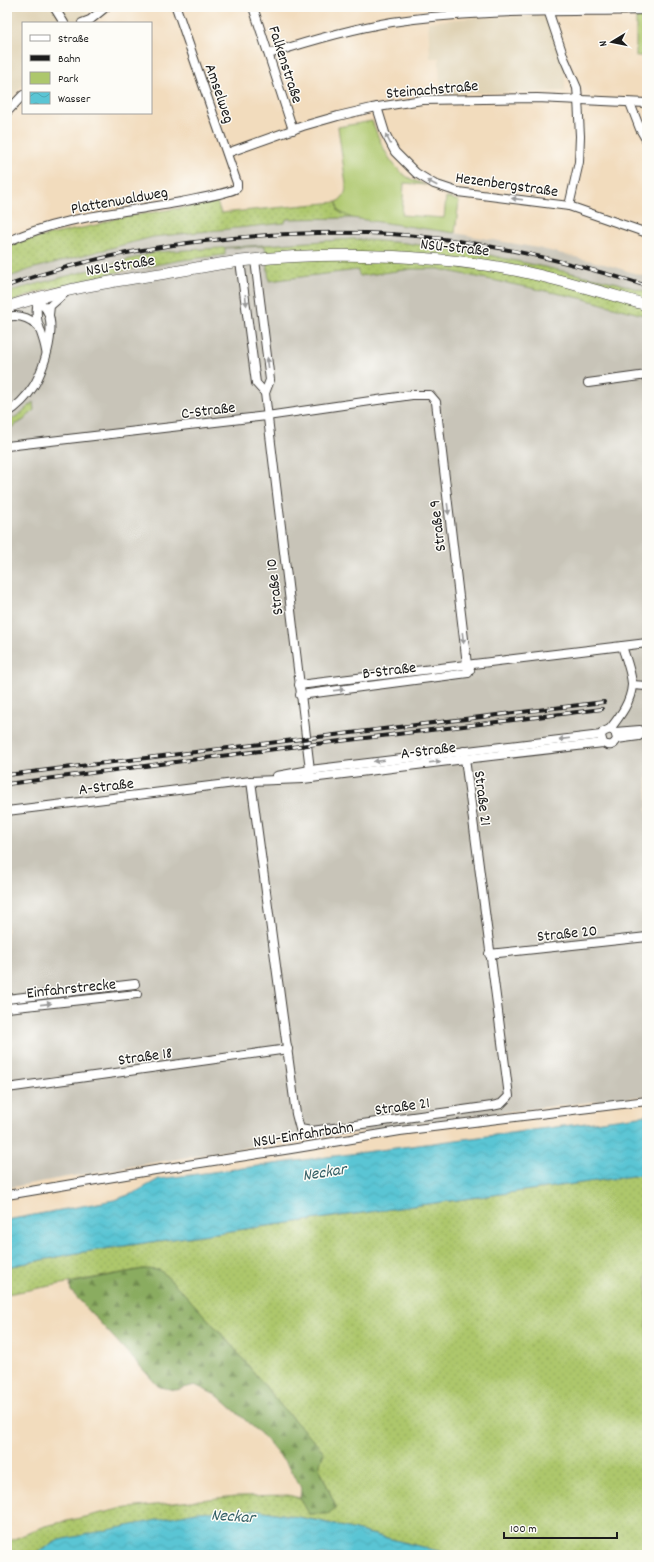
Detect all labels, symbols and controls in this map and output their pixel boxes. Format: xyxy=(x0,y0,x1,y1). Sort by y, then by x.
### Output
legend xyxy=(22,22,152,114)
north arrow xyxy=(592,22,632,62)
street label: Falkenstraße xyxy=(261,23,308,106)
text: Straße xyxy=(58,31,89,48)
text: N xyxy=(596,39,612,47)
text: Bahn xyxy=(58,51,81,68)
street label: Amselweg xyxy=(198,61,240,127)
text: Park xyxy=(58,71,79,88)
street label: Steinachstraße xyxy=(385,75,479,106)
text: Wasser xyxy=(58,91,91,108)
one-way arrow xyxy=(385,134,391,145)
street label: Hezenbergstraße xyxy=(454,167,559,204)
one-way arrow xyxy=(426,179,438,186)
street label: Plattenwaldweg xyxy=(69,182,170,221)
one-way arrow xyxy=(511,196,523,202)
street label: NSU-Straße xyxy=(419,233,490,264)
street label: NSU-Straße xyxy=(84,250,156,283)
one-way arrow xyxy=(242,294,249,306)
one-way arrow xyxy=(265,357,271,369)
street label: C-Straße xyxy=(180,397,237,426)
street label: Straße 9 xyxy=(424,498,453,553)
one-way arrow xyxy=(445,503,452,515)
street label: Straße 10 xyxy=(261,557,290,616)
one-way arrow xyxy=(460,632,467,644)
street label: B-Straße xyxy=(361,657,418,686)
one-way arrow xyxy=(333,687,345,693)
one-way arrow xyxy=(558,736,570,742)
street label: A-Straße xyxy=(399,737,457,766)
one-way arrow xyxy=(373,758,386,765)
one-way arrow xyxy=(428,759,441,765)
street label: Straße 21 xyxy=(467,770,496,827)
street label: A-Straße xyxy=(77,773,135,802)
street label: Straße 20 xyxy=(536,920,599,949)
street label: Einfahrstrecke xyxy=(25,973,117,1006)
one-way arrow xyxy=(40,1001,52,1007)
street label: Straße 18 xyxy=(117,1042,174,1073)
street label: Straße 21 xyxy=(373,1092,431,1123)
street label: NSU-Einfahrbahn xyxy=(252,1116,355,1155)
water label: Neckar xyxy=(301,1158,350,1189)
water label: Neckar xyxy=(210,1504,257,1532)
scale bar xyxy=(504,1514,617,1540)
text: 100 m xyxy=(510,1521,537,1538)

